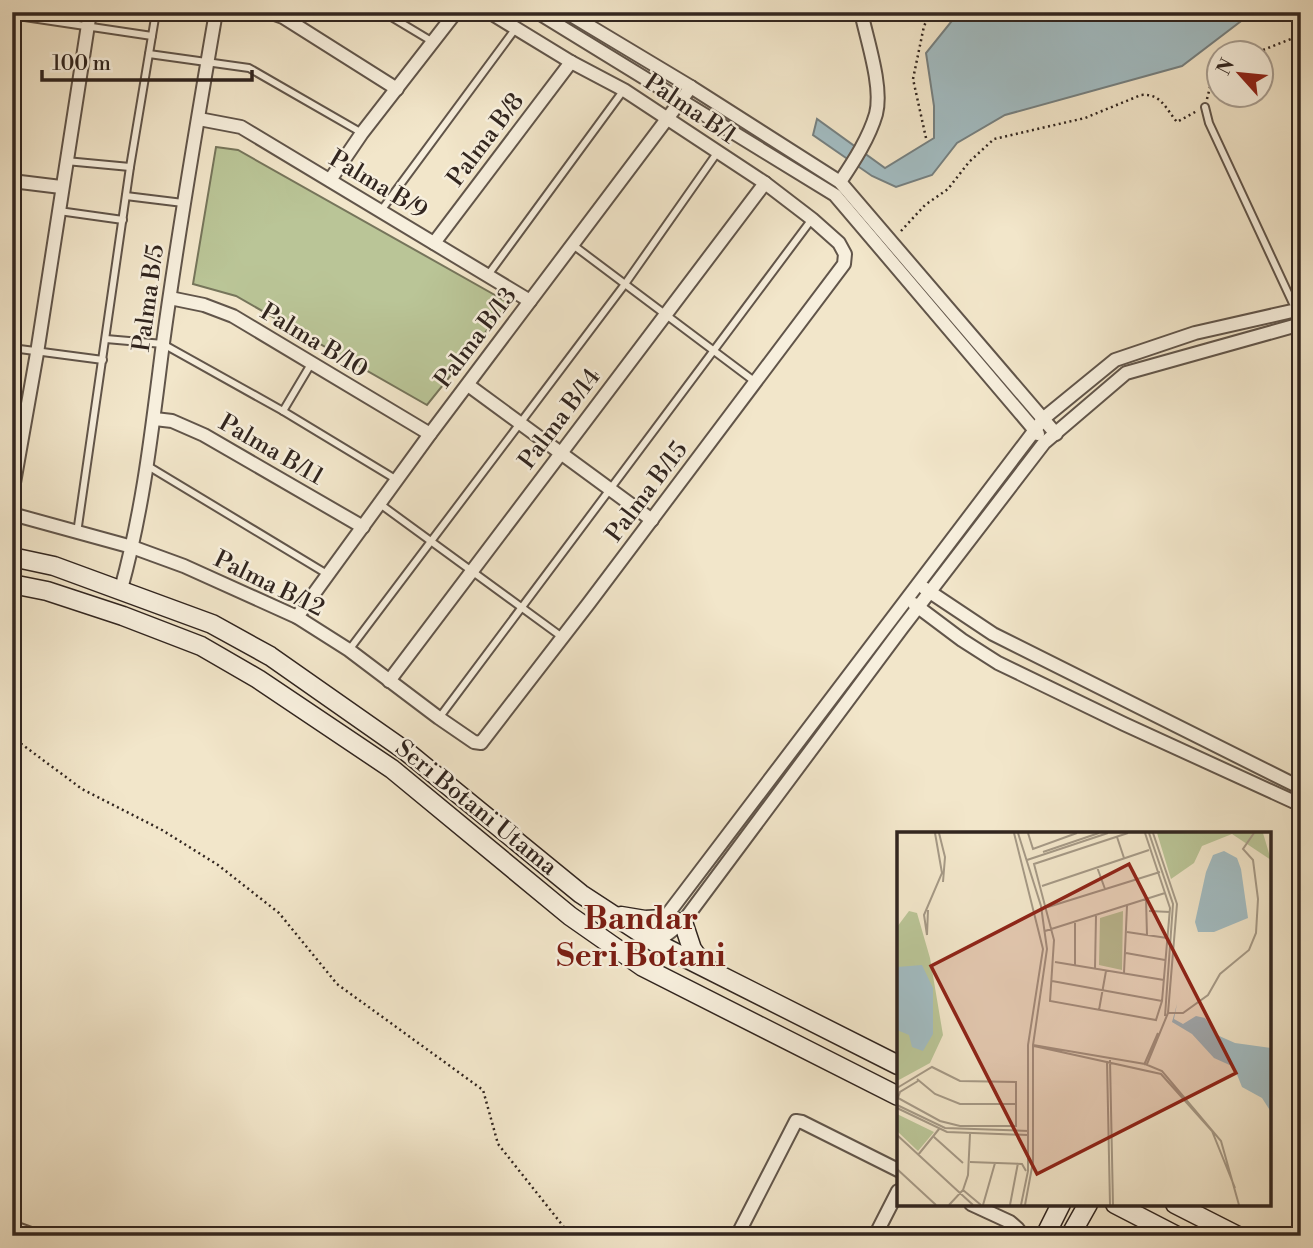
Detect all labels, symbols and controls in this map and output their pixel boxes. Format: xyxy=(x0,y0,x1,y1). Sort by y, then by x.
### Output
scale bar xyxy=(42,38,252,82)
north arrow xyxy=(1204,38,1274,108)
text: 100 m xyxy=(52,51,111,77)
text: N xyxy=(1212,55,1240,79)
street label: Palma B/1 xyxy=(638,67,743,151)
street label: Palma B/8 xyxy=(441,87,531,193)
street label: Palma B/9 xyxy=(323,144,433,226)
street label: Palma B/5 xyxy=(127,242,171,354)
street label: Palma B/13 xyxy=(428,282,524,394)
street label: Palma B/10 xyxy=(255,297,373,385)
street label: Palma B/14 xyxy=(512,363,608,475)
street label: Palma B/11 xyxy=(213,408,329,492)
street label: Palma B/15 xyxy=(599,436,695,548)
street label: Palma B/12 xyxy=(209,544,329,624)
street label: Seri Botani Utama xyxy=(389,734,564,883)
inset map xyxy=(897,832,1271,1206)
district label: Bandar Seri Botani xyxy=(556,899,726,976)

